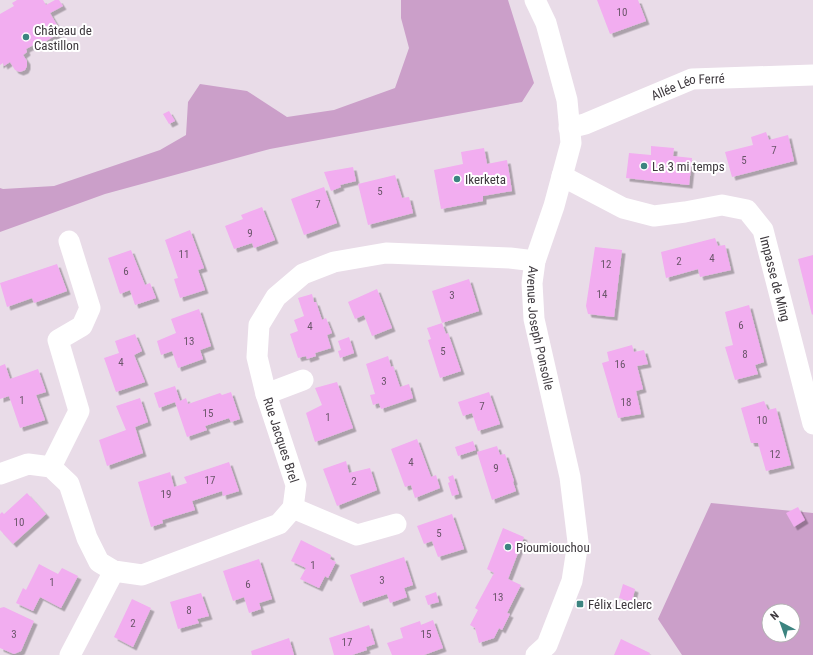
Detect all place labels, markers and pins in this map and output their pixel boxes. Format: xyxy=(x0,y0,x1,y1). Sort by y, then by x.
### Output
place label: Château de Castillon xyxy=(34,23,92,53)
marker: Château de Castillon xyxy=(21,32,31,42)
place label: La 3 mi temps xyxy=(652,159,725,174)
marker: La 3 mi temps xyxy=(639,161,649,171)
place label: Ikerketa xyxy=(465,172,506,187)
marker: Ikerketa xyxy=(452,174,462,184)
place label: Pioumiouchou xyxy=(516,540,590,555)
marker: Pioumiouchou xyxy=(503,542,513,552)
place label: Félix Leclerc xyxy=(588,597,652,612)
marker: Félix Leclerc xyxy=(575,599,585,609)

